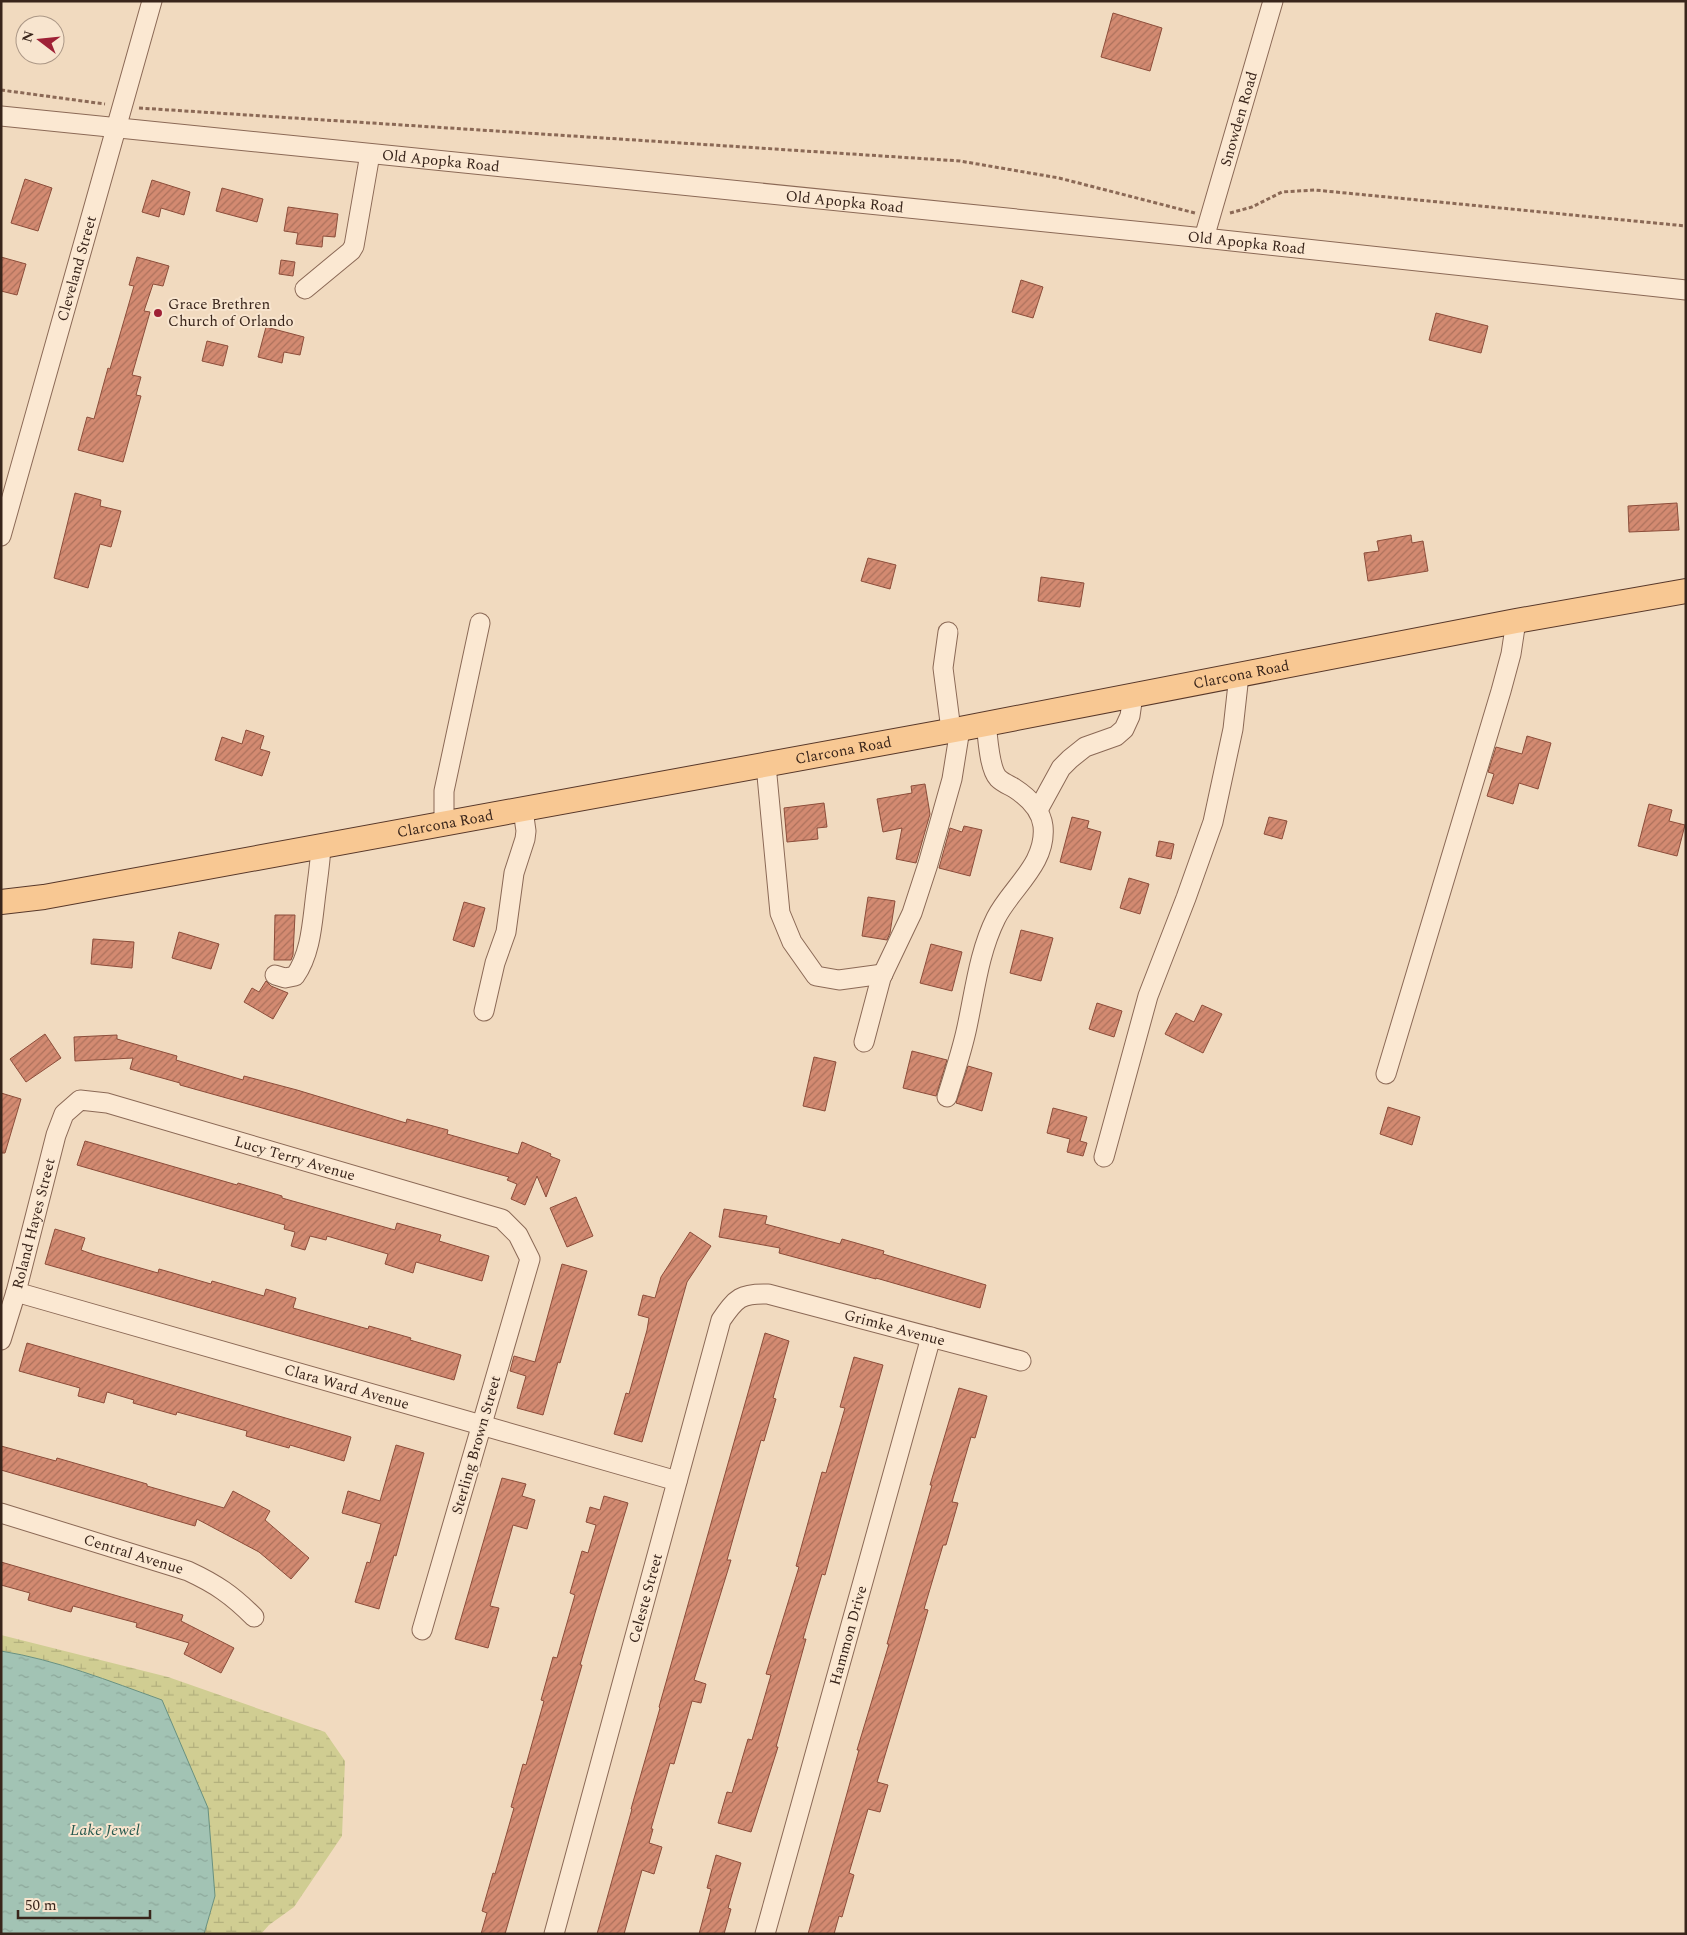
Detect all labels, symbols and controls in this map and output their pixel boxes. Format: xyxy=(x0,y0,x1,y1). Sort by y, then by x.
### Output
north arrow xyxy=(15,15,65,65)
text: N xyxy=(16,28,40,45)
street label: Snowden Road xyxy=(1214,69,1264,169)
street label: Old Apopka Road xyxy=(381,144,501,179)
street label: Old Apopka Road xyxy=(785,185,905,219)
street label: Cleveland Street xyxy=(51,213,103,324)
street label: Old Apopka Road xyxy=(1187,225,1307,261)
place label: Grace Brethren Church of Orlando xyxy=(168,293,294,333)
marker: Grace Brethren Church of Orlando xyxy=(152,307,164,319)
street label: Clarcona Road xyxy=(1191,654,1291,695)
street label: Clarcona Road xyxy=(793,731,894,771)
street label: Clarcona Road xyxy=(395,804,495,844)
street label: Lucy Terry Avenue xyxy=(231,1130,358,1187)
street label: Roland Hayes Street xyxy=(6,1156,62,1291)
street label: Grimke Avenue xyxy=(841,1304,948,1352)
street label: Clara Ward Avenue xyxy=(281,1358,412,1416)
street label: Sterling Brown Street xyxy=(446,1373,507,1517)
street label: Central Avenue xyxy=(81,1528,186,1581)
street label: Celeste Street xyxy=(623,1551,669,1646)
street label: Hammon Drive xyxy=(824,1583,873,1688)
water label: Lake Jewel xyxy=(70,1818,140,1842)
scale bar xyxy=(18,1888,150,1920)
text: 50 m xyxy=(25,1894,57,1917)

